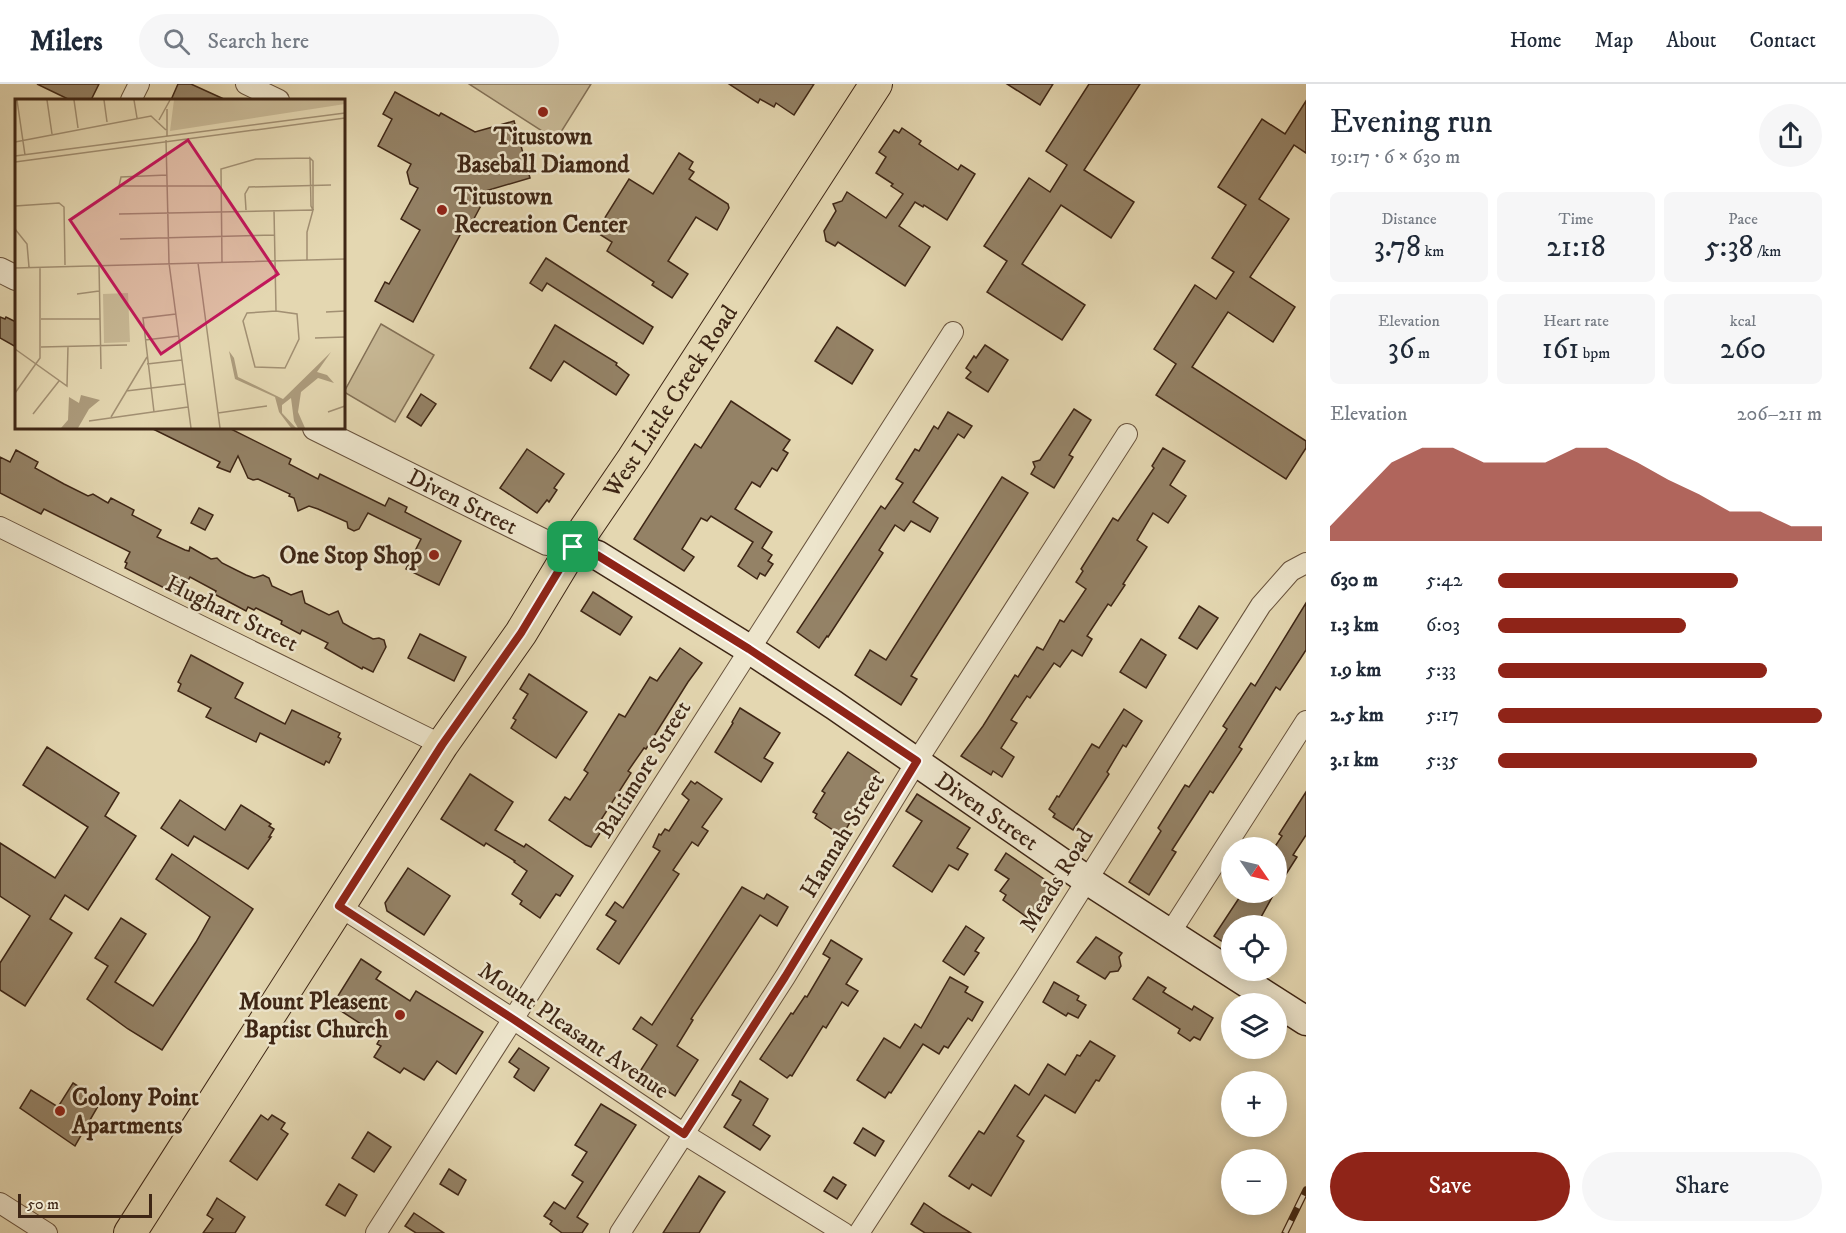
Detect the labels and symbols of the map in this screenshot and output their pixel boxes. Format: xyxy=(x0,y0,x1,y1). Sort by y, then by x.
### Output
inset map xyxy=(15,99,345,429)
marker: Titustown Baseball Diamond xyxy=(536,105,550,119)
place label: Titustown Baseball Diamond xyxy=(457,122,630,180)
place label: Titustown Recreation Center xyxy=(453,182,628,240)
marker: Titustown Recreation Center xyxy=(435,203,449,217)
street label: West Little Creek Road xyxy=(596,300,745,505)
street label: Diven Street xyxy=(402,462,523,542)
pin xyxy=(547,521,598,572)
place label: One Stop Shop xyxy=(280,541,422,571)
marker: One Stop Shop xyxy=(427,548,441,562)
street label: Hughart Street xyxy=(160,569,303,659)
street label: Baltimore Street xyxy=(590,695,698,844)
street label: Diven Street xyxy=(929,766,1044,858)
street label: Hannah Street xyxy=(794,767,892,903)
street label: Meads Road xyxy=(1013,823,1100,938)
north arrow xyxy=(1221,837,1287,903)
street label: Mount Pleasant Avenue xyxy=(472,956,675,1106)
place label: Mount Pleasent Baptist Church xyxy=(239,987,388,1045)
marker: Mount Pleasent Baptist Church xyxy=(393,1008,407,1022)
place label: Colony Point Apartments xyxy=(71,1083,199,1141)
marker: Colony Point Apartments xyxy=(53,1104,67,1118)
scale bar xyxy=(18,1191,152,1218)

